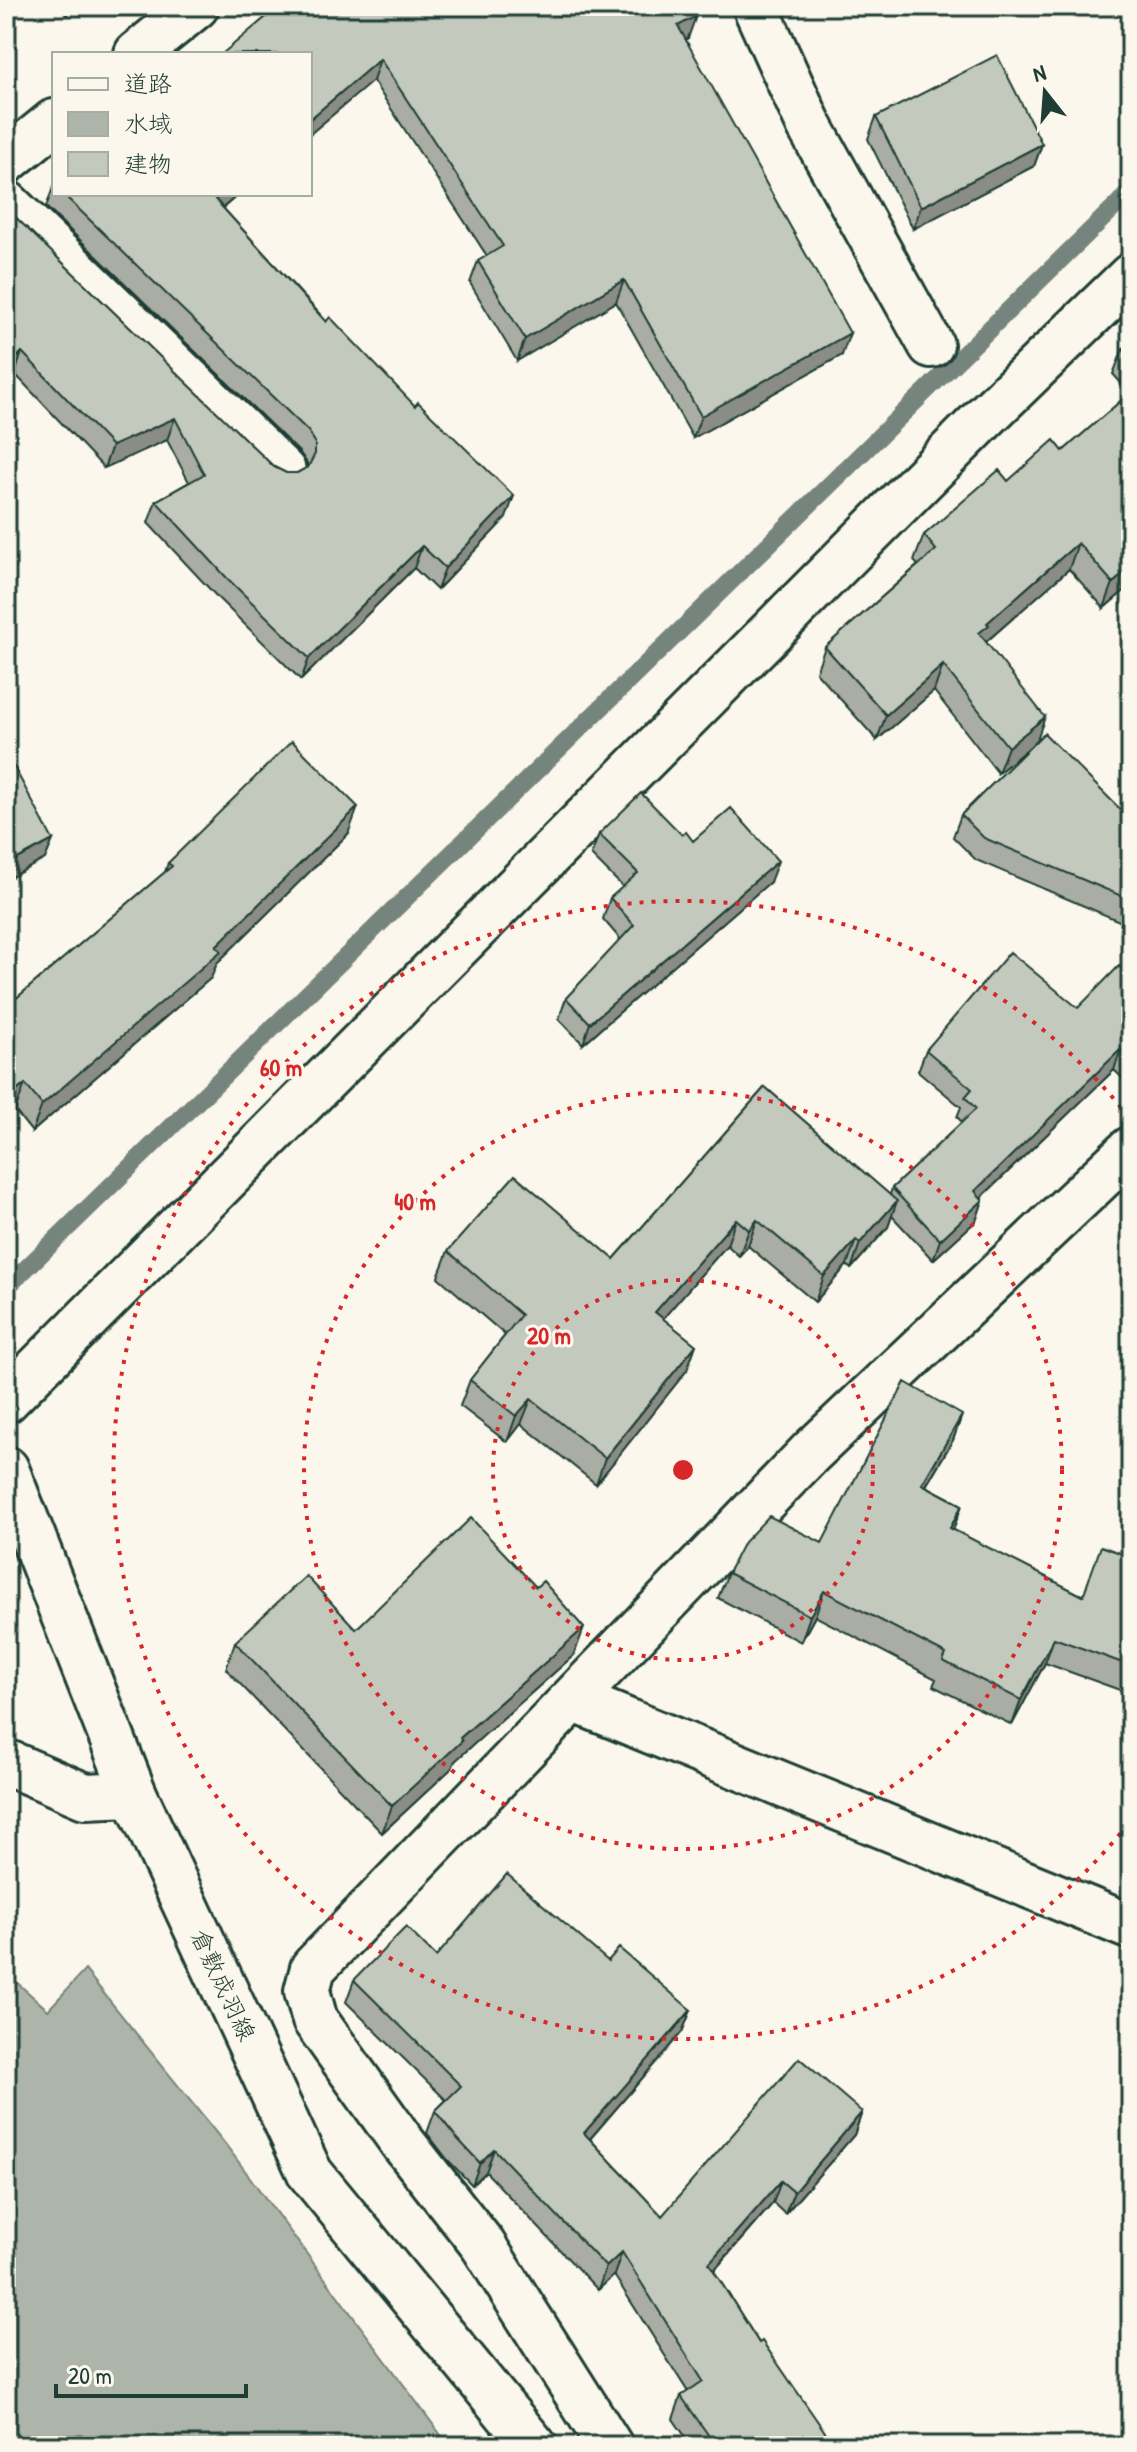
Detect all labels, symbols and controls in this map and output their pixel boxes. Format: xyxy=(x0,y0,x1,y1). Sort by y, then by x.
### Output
legend xyxy=(52,52,312,196)
north arrow xyxy=(1005,52,1085,132)
text: N xyxy=(1029,57,1049,89)
text: 道路 xyxy=(124,67,172,99)
text: 水域 xyxy=(124,107,172,139)
text: 建物 xyxy=(124,147,172,179)
text: 60 m xyxy=(260,1051,302,1083)
text: 40 m xyxy=(394,1185,436,1217)
text: 20 m xyxy=(527,1319,571,1351)
centre of rings xyxy=(669,1456,697,1484)
street label: 倉敷成羽線 xyxy=(184,1923,264,2046)
scale bar xyxy=(56,2348,246,2398)
text: 20 m xyxy=(68,2359,112,2391)

